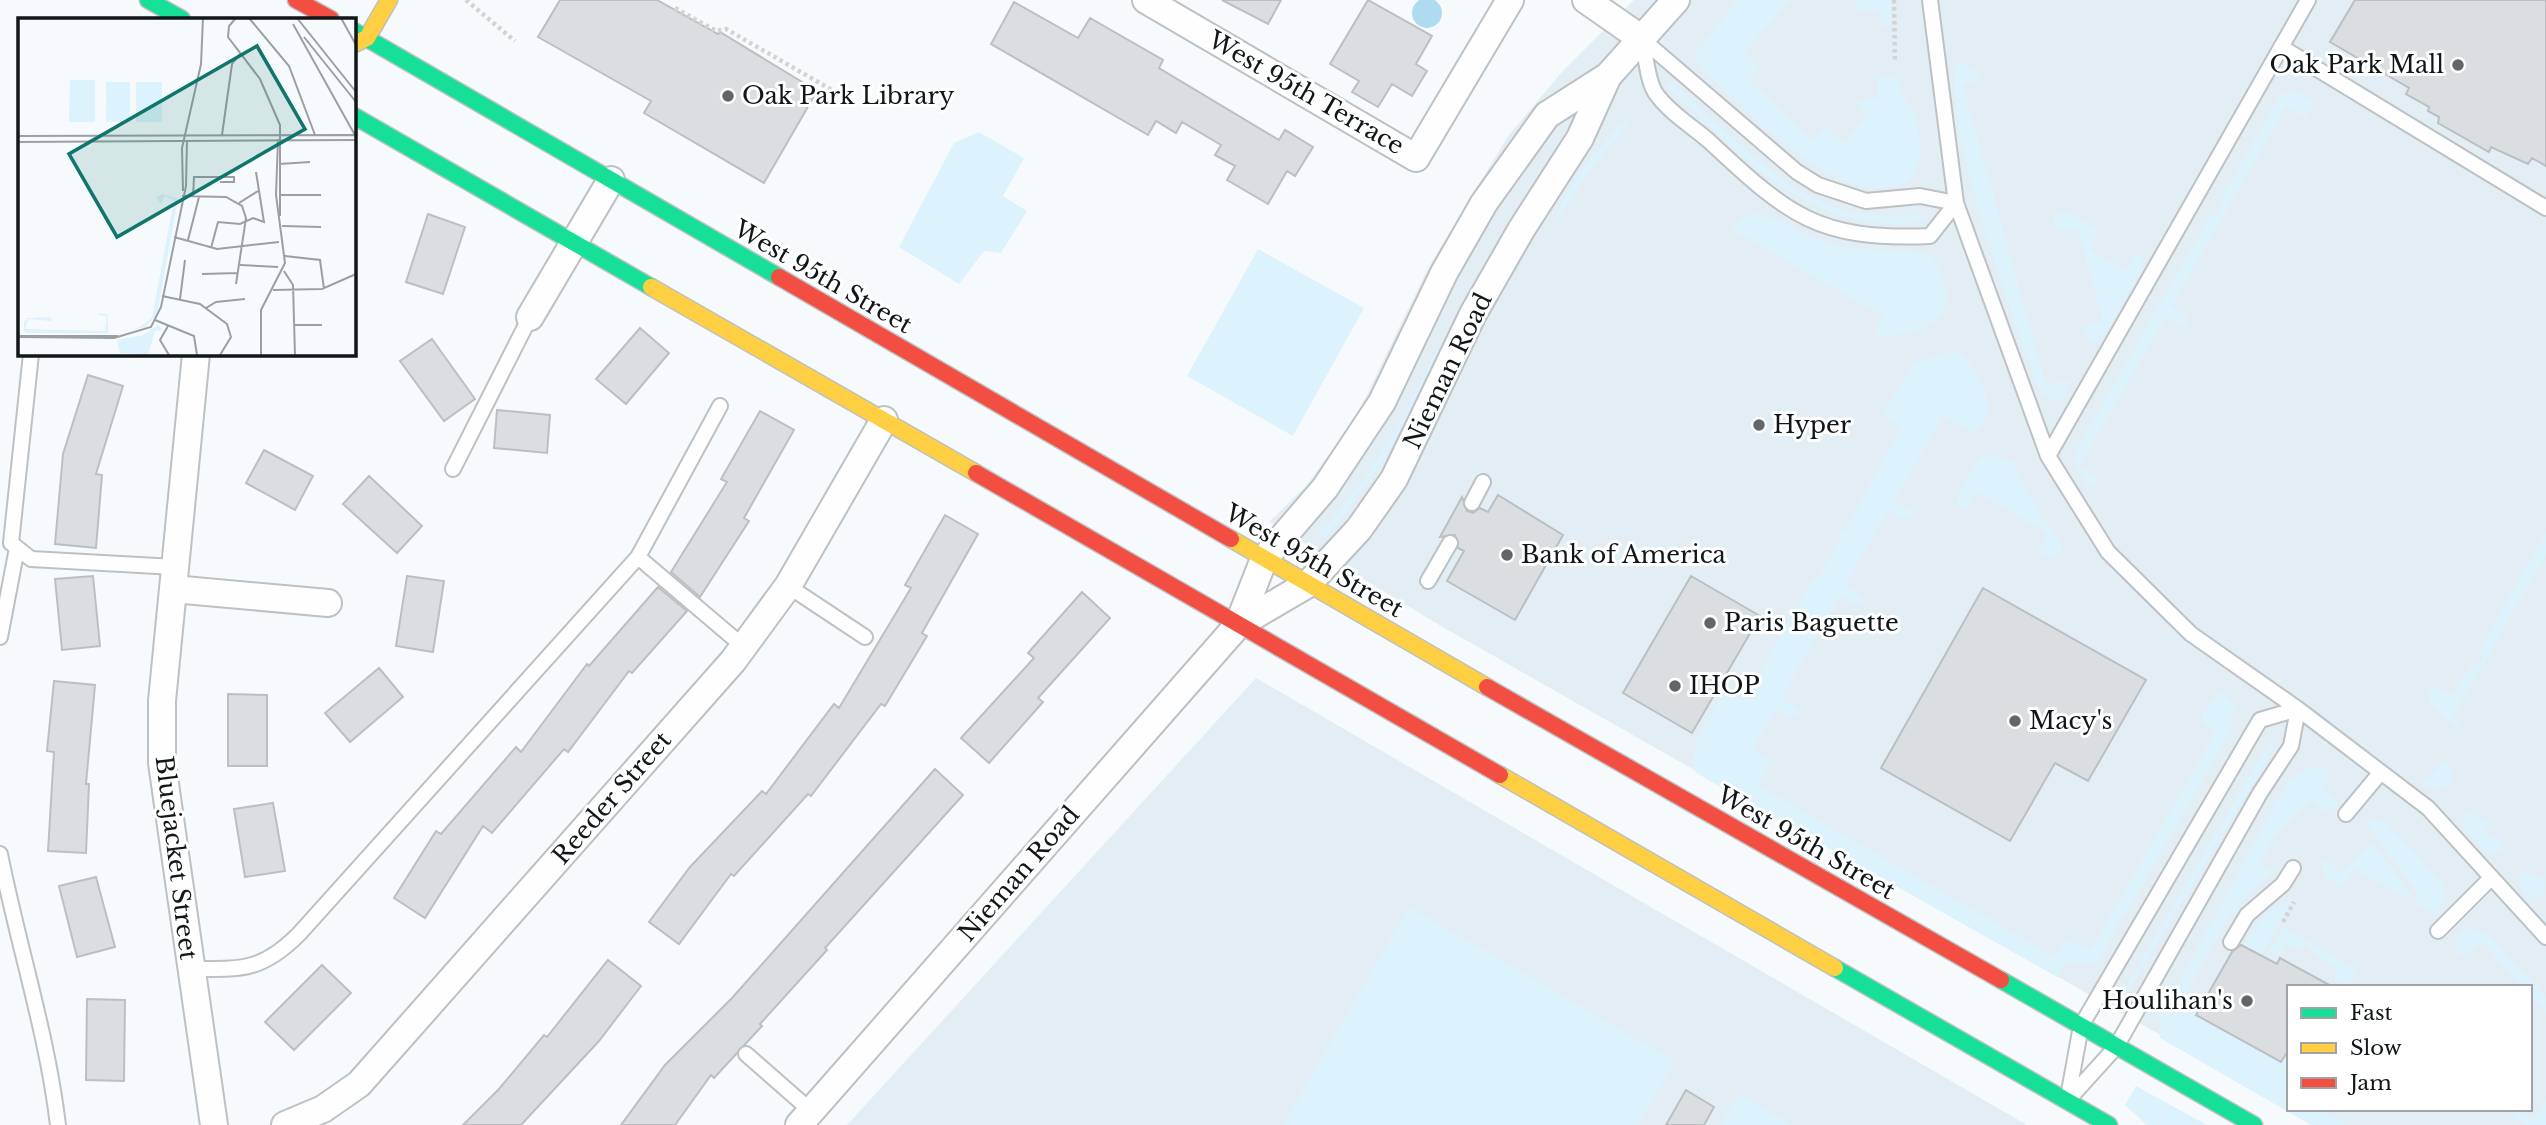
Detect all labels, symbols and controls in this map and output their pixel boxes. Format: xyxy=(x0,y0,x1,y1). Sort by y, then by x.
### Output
inset map xyxy=(18,18,355,355)
street label: West 95th Terrace xyxy=(1202,24,1409,160)
place label: Oak Park Mall xyxy=(2269,50,2444,79)
marker: Oak Park Mall xyxy=(2450,57,2466,73)
place label: Oak Park Library xyxy=(742,81,955,110)
marker: Oak Park Library xyxy=(720,88,736,104)
street label: West 95th Street xyxy=(728,213,917,339)
street label: Nieman Road xyxy=(1397,288,1498,453)
place label: Hyper xyxy=(1773,410,1852,439)
marker: Hyper xyxy=(1751,417,1767,433)
street label: West 95th Street xyxy=(1219,497,1408,623)
place label: Bank of America xyxy=(1521,540,1727,569)
marker: Bank of America xyxy=(1499,547,1515,563)
place label: Paris Baguette xyxy=(1724,608,1899,637)
marker: Paris Baguette xyxy=(1702,615,1718,631)
place label: IHOP xyxy=(1689,671,1760,700)
marker: IHOP xyxy=(1667,678,1683,694)
place label: Macy's xyxy=(2029,706,2112,735)
marker: Macy's xyxy=(2007,713,2023,729)
street label: Reeder Street xyxy=(546,725,677,870)
street label: Bluejacket Street xyxy=(150,754,203,962)
street label: West 95th Street xyxy=(1711,779,1900,905)
street label: Nieman Road xyxy=(952,800,1085,947)
legend xyxy=(2287,985,2532,1111)
place label: Houlihan's xyxy=(2102,986,2233,1015)
marker: Houlihan's xyxy=(2239,993,2255,1009)
text: Fast xyxy=(2350,1000,2392,1026)
text: Slow xyxy=(2350,1035,2402,1061)
text: Jam xyxy=(2347,1070,2392,1096)

